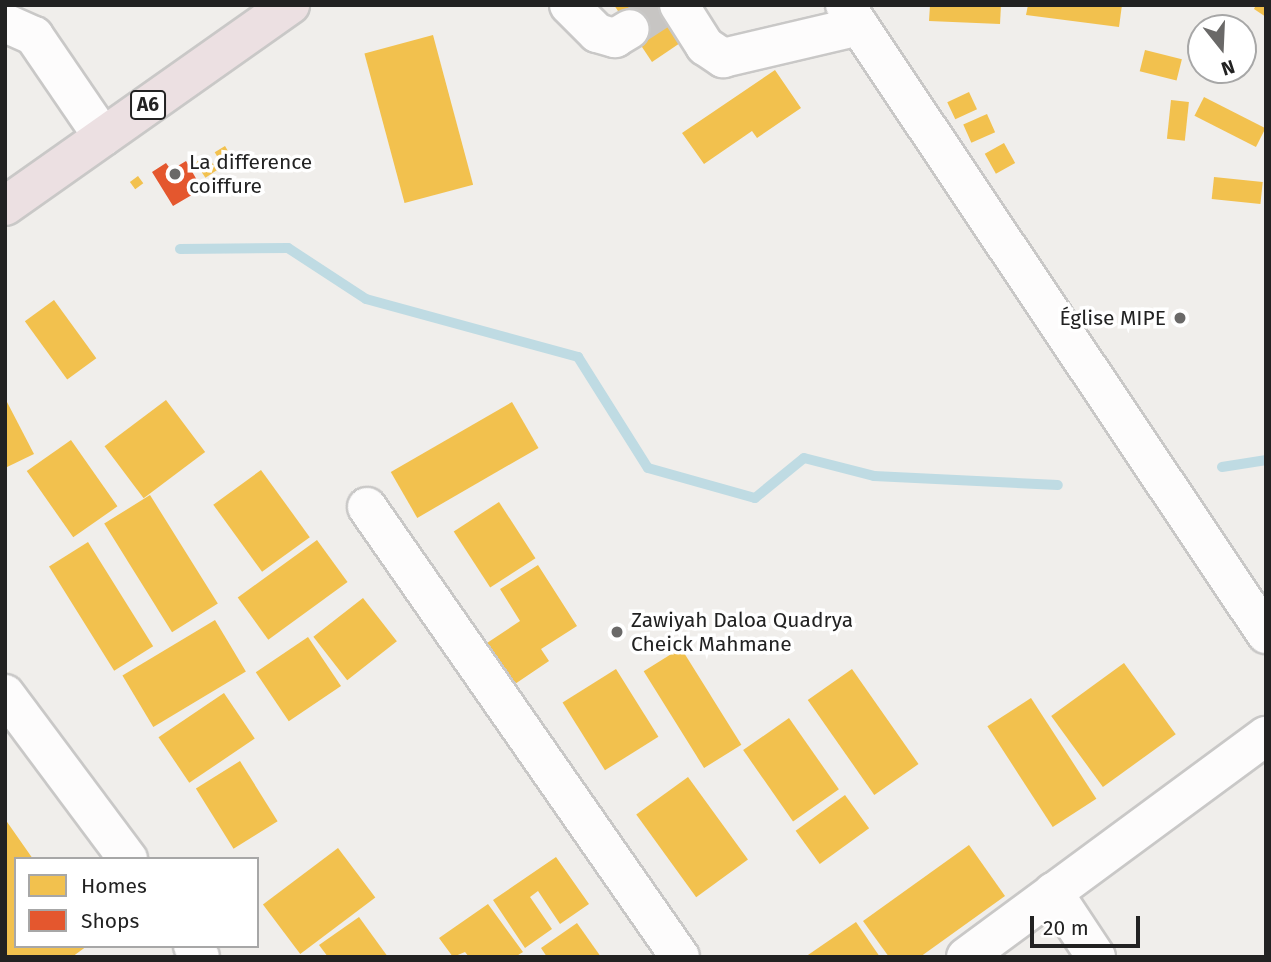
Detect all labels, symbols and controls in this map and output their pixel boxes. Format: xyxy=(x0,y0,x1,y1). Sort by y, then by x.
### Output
north arrow xyxy=(1187,14,1257,84)
text: N xyxy=(1218,55,1238,80)
road number: A6 xyxy=(129,90,167,120)
place label: La difference coiffure xyxy=(189,149,312,199)
marker: La difference coiffure xyxy=(167,166,183,182)
place label: Église MIPE xyxy=(1059,305,1166,331)
marker: Église MIPE xyxy=(1172,310,1188,326)
place label: Zawiyah Daloa Quadrya Cheick Mahmane xyxy=(631,607,853,657)
marker: Zawiyah Daloa Quadrya Cheick Mahmane xyxy=(609,624,625,640)
legend xyxy=(14,857,259,948)
text: Homes xyxy=(81,873,147,899)
scale bar xyxy=(1033,902,1143,946)
text: Shops xyxy=(81,908,139,934)
text: 20 m xyxy=(1043,915,1089,941)

